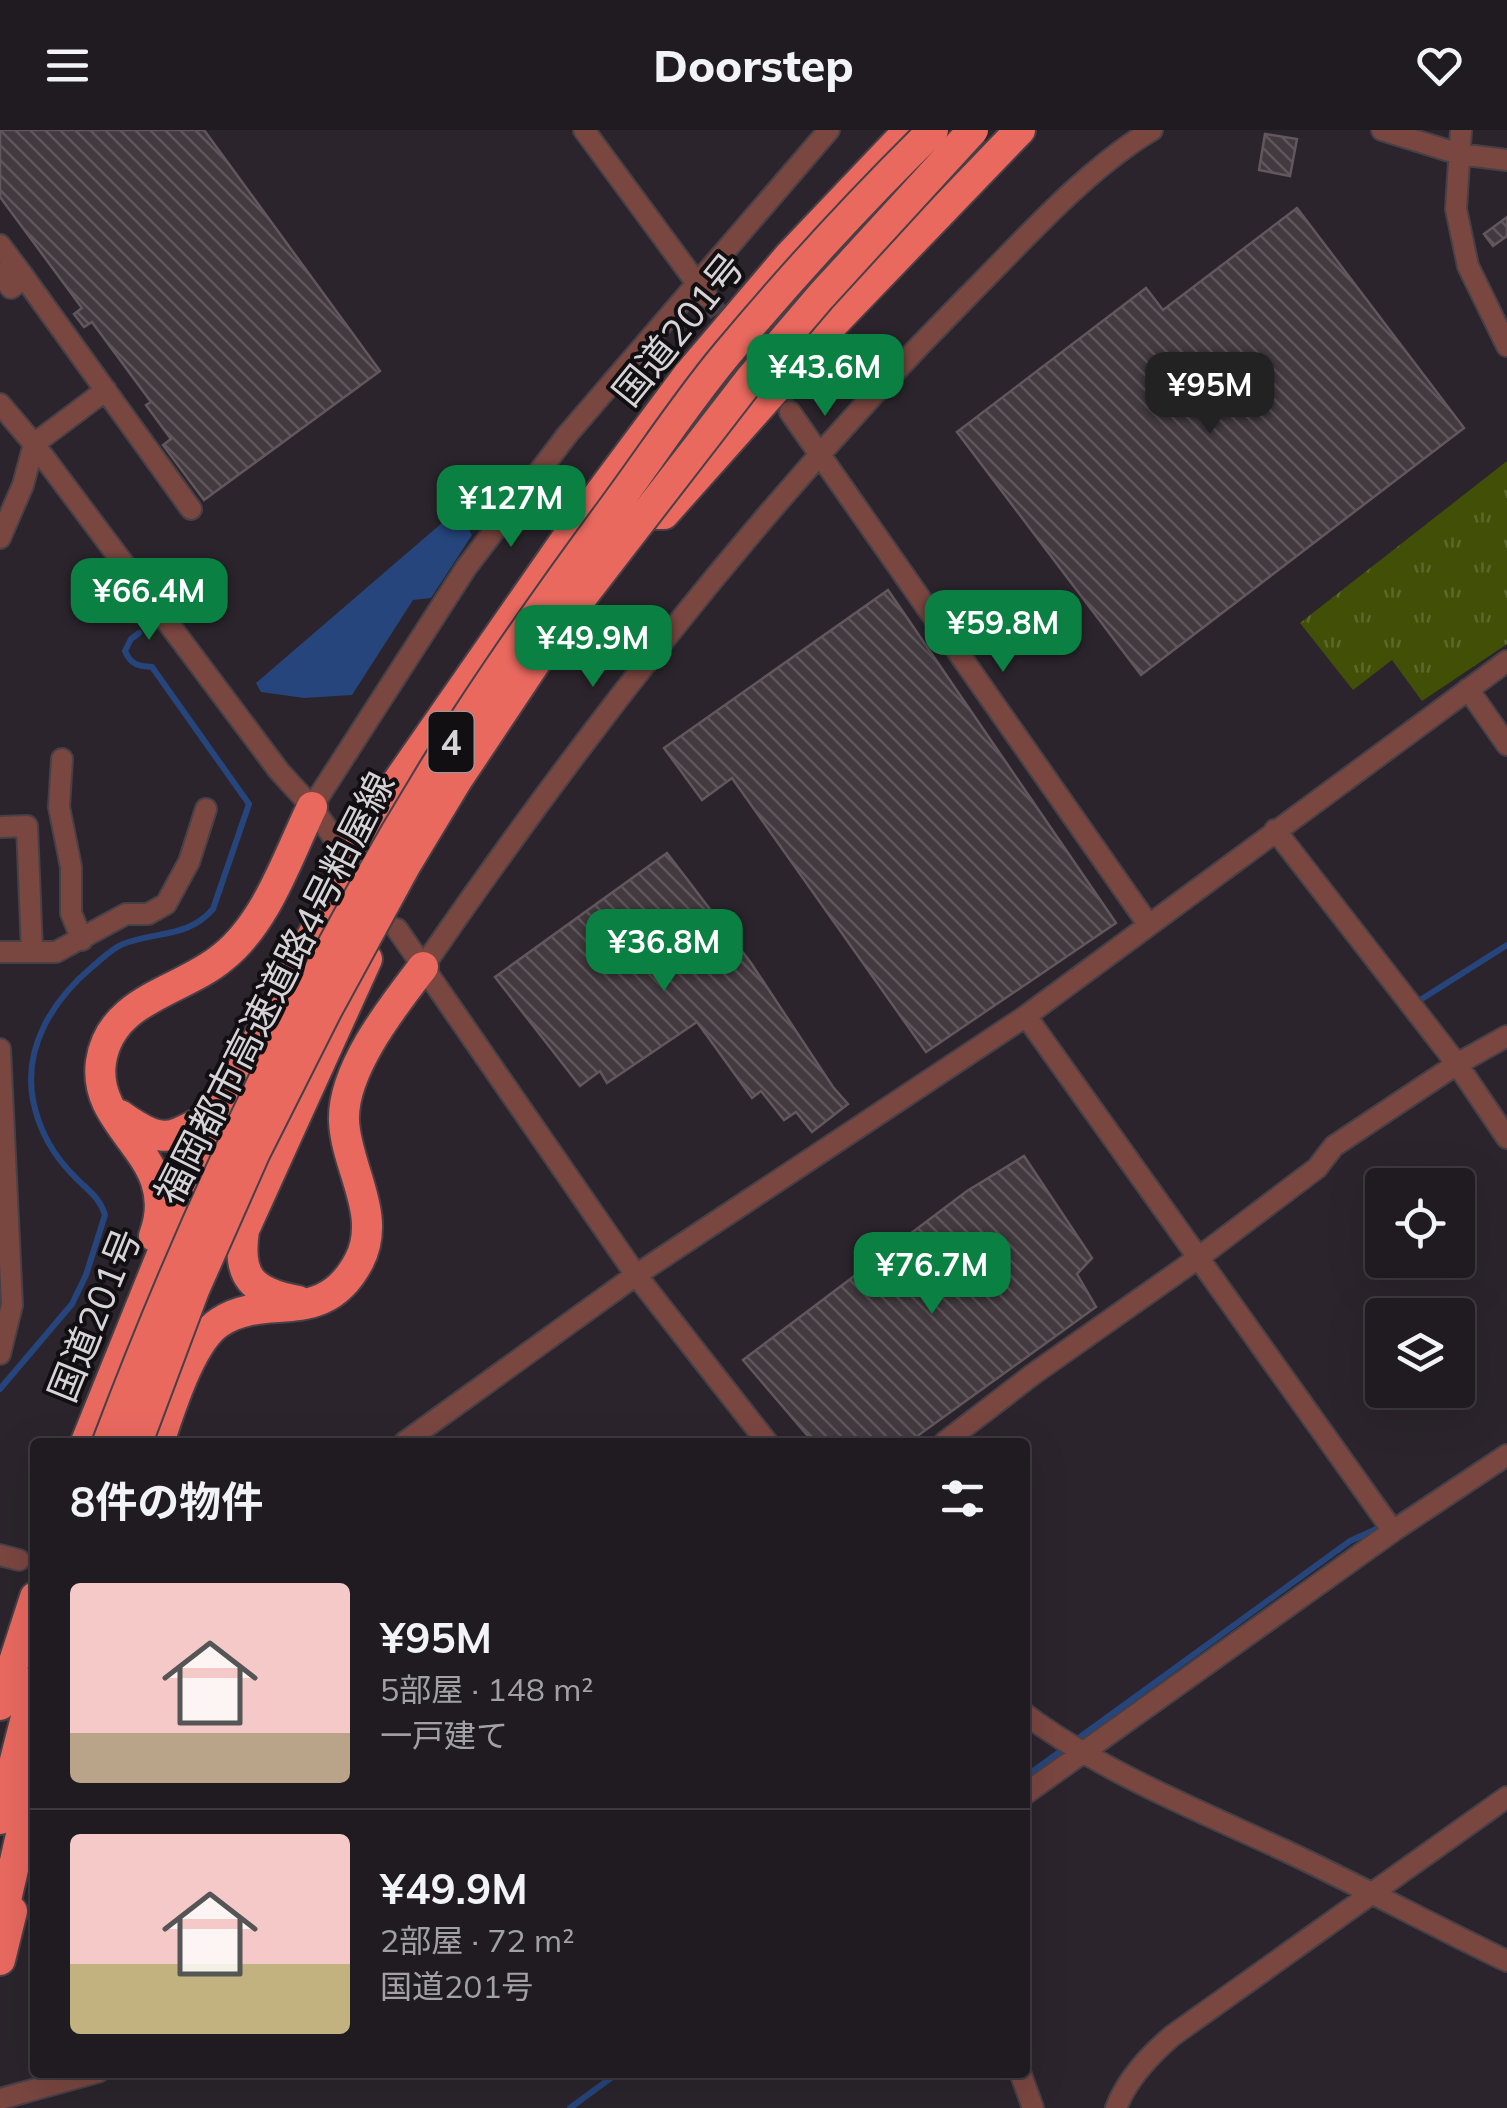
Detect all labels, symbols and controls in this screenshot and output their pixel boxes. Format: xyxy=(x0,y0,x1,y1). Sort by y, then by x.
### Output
text: Doorstep xyxy=(653,37,854,93)
icon: menu xyxy=(40,38,95,93)
icon: heart xyxy=(1412,38,1467,93)
street label: 国道201号 xyxy=(602,243,754,415)
pin: ¥43.6M xyxy=(744,334,906,419)
text: ¥43.6M xyxy=(769,346,881,386)
pin: ¥95M xyxy=(1151,352,1269,437)
text: ¥95M xyxy=(1167,364,1253,404)
pin: ¥127M xyxy=(441,465,581,550)
text: ¥127M xyxy=(459,477,563,517)
pin: ¥66.4M xyxy=(68,558,230,643)
text: ¥66.4M xyxy=(93,570,205,610)
pin: ¥59.8M xyxy=(922,590,1084,675)
text: ¥59.8M xyxy=(947,602,1059,642)
pin: ¥49.9M xyxy=(512,605,674,690)
text: ¥49.9M xyxy=(537,617,649,657)
road number: 4 xyxy=(428,712,474,772)
street label: 福岡都市高速道路4号粕屋線 xyxy=(144,764,404,1212)
pin: ¥36.8M xyxy=(583,909,745,994)
text: ¥36.8M xyxy=(608,921,720,961)
map controls xyxy=(1365,1168,1475,1408)
button: locate xyxy=(1365,1168,1475,1278)
street label: 国道201号 xyxy=(38,1221,150,1409)
pin: ¥76.7M xyxy=(851,1232,1013,1317)
text: ¥76.7M xyxy=(876,1244,988,1284)
button: layers xyxy=(1365,1298,1475,1408)
icon: filters xyxy=(935,1471,990,1526)
text: 8件の物件 xyxy=(70,1475,263,1528)
text: ¥95M xyxy=(380,1611,492,1664)
icon: home xyxy=(150,1623,270,1743)
text: 5部屋 · 148 m² xyxy=(380,1669,594,1709)
text: 一戸建て xyxy=(380,1715,508,1755)
text: ¥49.9M xyxy=(380,1862,528,1915)
icon: home xyxy=(150,1874,270,1994)
text: 2部屋 · 72 m² xyxy=(380,1920,574,1960)
text: 国道201号 xyxy=(380,1966,534,2006)

